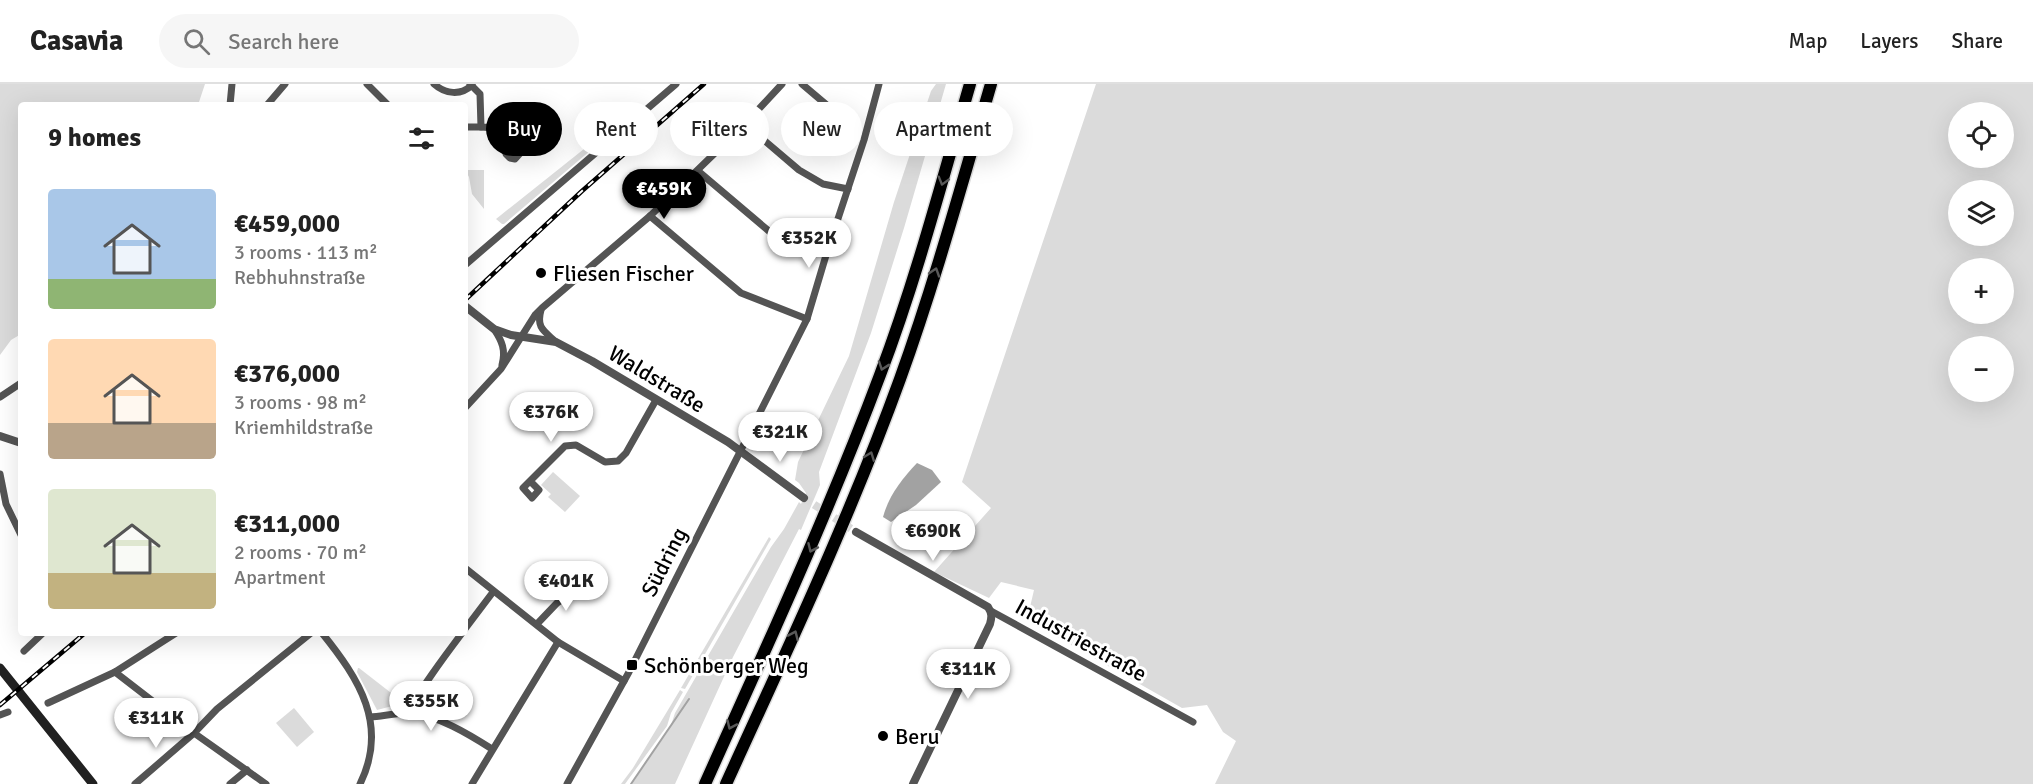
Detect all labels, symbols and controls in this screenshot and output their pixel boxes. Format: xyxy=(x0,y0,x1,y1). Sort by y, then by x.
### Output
search box xyxy=(159,14,579,68)
text: Casavia xyxy=(30,24,123,58)
icon: search xyxy=(180,25,213,58)
text: Search here xyxy=(228,28,339,55)
text: Map xyxy=(1789,28,1827,54)
text: Layers xyxy=(1860,28,1918,54)
text: Share xyxy=(1951,28,2003,54)
chip: Buy xyxy=(486,102,562,156)
chip: Rent xyxy=(574,102,658,156)
chip: Filters xyxy=(670,102,769,156)
chip: New xyxy=(781,102,862,156)
chip: Apartment xyxy=(874,102,1013,156)
map controls xyxy=(1948,102,2014,402)
button: locate xyxy=(1948,102,2014,168)
text: 9 homes xyxy=(48,122,141,154)
icon: filters xyxy=(405,122,438,155)
pin: €459K xyxy=(622,169,706,220)
one-way arrow xyxy=(937,175,950,185)
text: €459K xyxy=(636,176,692,201)
button: layers xyxy=(1948,180,2014,246)
text: €459,000 xyxy=(234,208,340,240)
icon: home xyxy=(96,213,168,285)
pin: €352K xyxy=(767,218,851,269)
text: €352K xyxy=(781,225,837,250)
text: 3 rooms · 113 m² xyxy=(234,240,378,265)
button: + xyxy=(1948,258,2014,324)
place label: Fliesen Fischer xyxy=(553,260,694,287)
text: Rebhuhnstraße xyxy=(234,265,366,290)
marker: Fliesen Fischer xyxy=(534,266,548,280)
one-way arrow xyxy=(928,267,940,278)
button: − xyxy=(1948,336,2014,402)
street label: Waldstraße xyxy=(604,340,710,418)
text: €376,000 xyxy=(234,358,340,390)
one-way arrow xyxy=(878,360,890,371)
icon: home xyxy=(96,363,168,435)
text: 3 rooms · 98 m² xyxy=(234,390,367,415)
pin: €376K xyxy=(509,392,593,443)
text: €376K xyxy=(523,399,579,424)
pin: €321K xyxy=(738,412,822,463)
text: Kriemhildstraße xyxy=(234,415,373,440)
text: €321K xyxy=(752,419,808,444)
one-way arrow xyxy=(863,451,875,462)
text: €311,000 xyxy=(234,508,340,540)
pin: €690K xyxy=(891,511,975,562)
icon: home xyxy=(96,513,168,585)
text: €690K xyxy=(905,518,961,543)
street label: Südring xyxy=(635,523,693,601)
text: 2 rooms · 70 m² xyxy=(234,540,367,565)
one-way arrow xyxy=(807,541,819,552)
pin: €401K xyxy=(524,561,608,612)
text: Apartment xyxy=(234,565,326,590)
text: €401K xyxy=(538,568,594,593)
street label: Industriestraße xyxy=(1011,593,1151,687)
one-way arrow xyxy=(786,630,798,641)
pin: €311K xyxy=(926,649,1010,700)
place label: Schönberger Weg xyxy=(644,652,809,679)
text: €311K xyxy=(940,656,996,681)
marker: Schönberger Weg xyxy=(625,658,639,672)
pin: €355K xyxy=(389,681,473,732)
text: €355K xyxy=(403,688,459,713)
pin: €311K xyxy=(114,698,198,749)
text: €311K xyxy=(128,705,184,730)
one-way arrow xyxy=(727,719,739,730)
place label: Beru xyxy=(895,723,939,750)
marker: Beru xyxy=(876,729,890,743)

